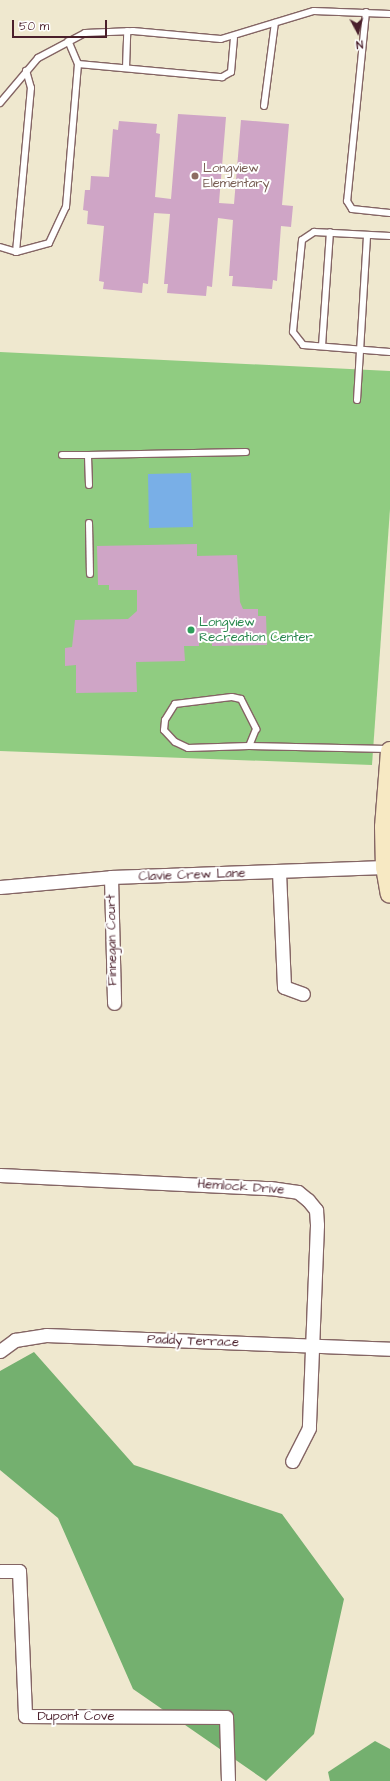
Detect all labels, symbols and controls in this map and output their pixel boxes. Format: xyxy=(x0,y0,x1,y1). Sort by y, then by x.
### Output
scale bar xyxy=(14,12,109,38)
north arrow xyxy=(338,12,378,52)
text: 50 m xyxy=(19,18,49,35)
text: N xyxy=(355,37,364,52)
place label: Longview Elementary xyxy=(203,161,270,192)
marker: Longview Elementary xyxy=(190,171,200,181)
place label: Longview Recreation Center xyxy=(199,615,313,646)
marker: Longview Recreation Center xyxy=(186,625,196,635)
street label: Clavie Crew Lane xyxy=(138,865,246,885)
street label: Finnegan Court xyxy=(103,894,121,986)
street label: Hemlock Drive xyxy=(197,1176,285,1198)
street label: Paddy Terrace xyxy=(147,1332,239,1350)
street label: Dupont Cove xyxy=(38,1708,114,1724)

